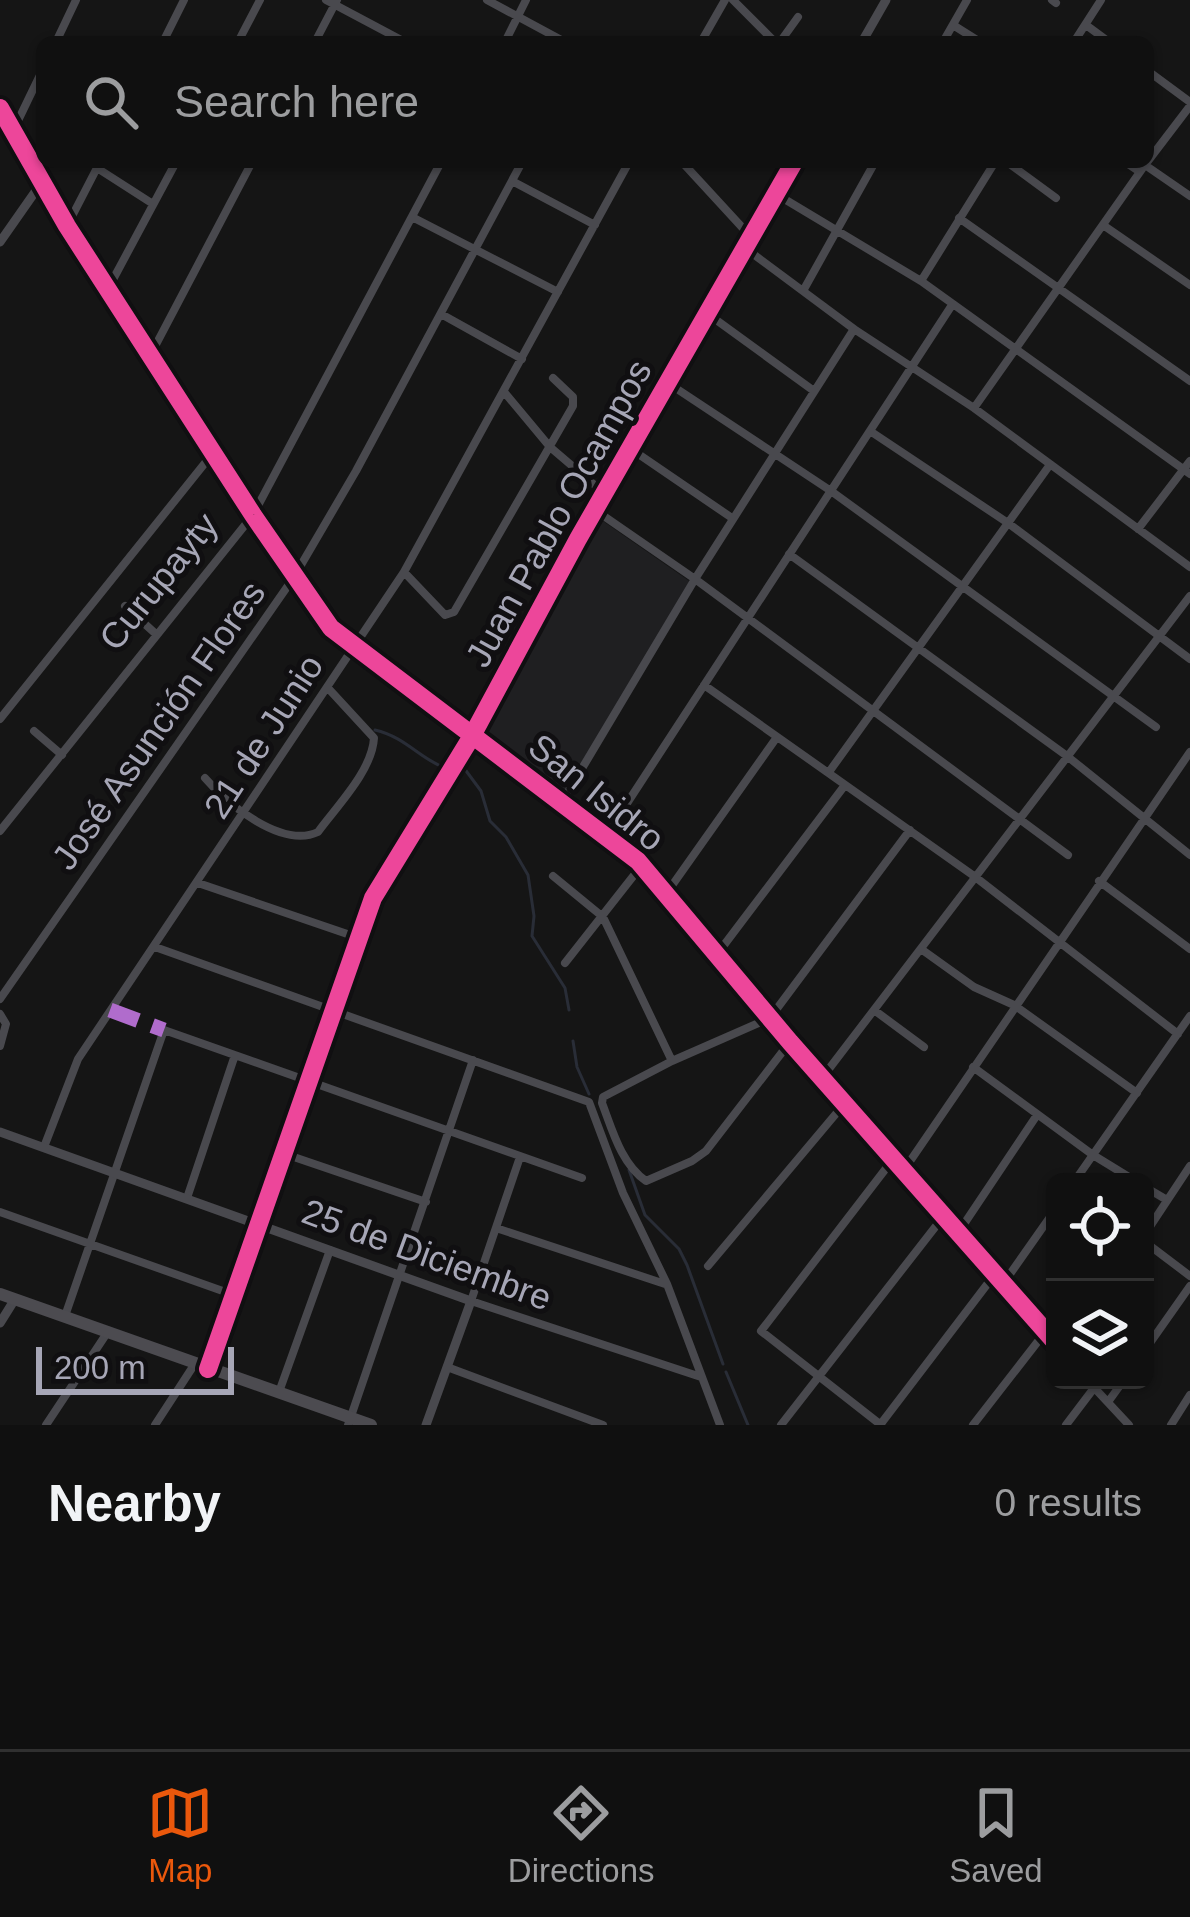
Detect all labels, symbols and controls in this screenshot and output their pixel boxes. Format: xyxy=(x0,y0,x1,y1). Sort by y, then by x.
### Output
search box xyxy=(36,36,1154,168)
icon: search xyxy=(78,69,144,135)
text: Search here xyxy=(174,76,419,127)
street label: Juan Pablo Ocampos xyxy=(457,353,660,674)
street label: Curupayty xyxy=(91,505,226,658)
street label: José Asunción Flores xyxy=(43,573,273,877)
street label: 21 de Junio xyxy=(196,647,331,825)
street label: San Isidro xyxy=(521,725,673,859)
map controls xyxy=(1046,1173,1154,1389)
button: locate xyxy=(1046,1173,1154,1281)
street label: 25 de Diciembre xyxy=(297,1190,557,1319)
button: layers xyxy=(1046,1281,1154,1389)
scale bar xyxy=(36,1341,234,1394)
text: 200 m xyxy=(54,1349,146,1386)
text: Nearby xyxy=(48,1475,221,1532)
text: 0 results xyxy=(995,1481,1142,1524)
tab: Map xyxy=(147,1780,213,1890)
tab: Directions xyxy=(508,1780,655,1890)
tab: Saved xyxy=(949,1780,1043,1890)

